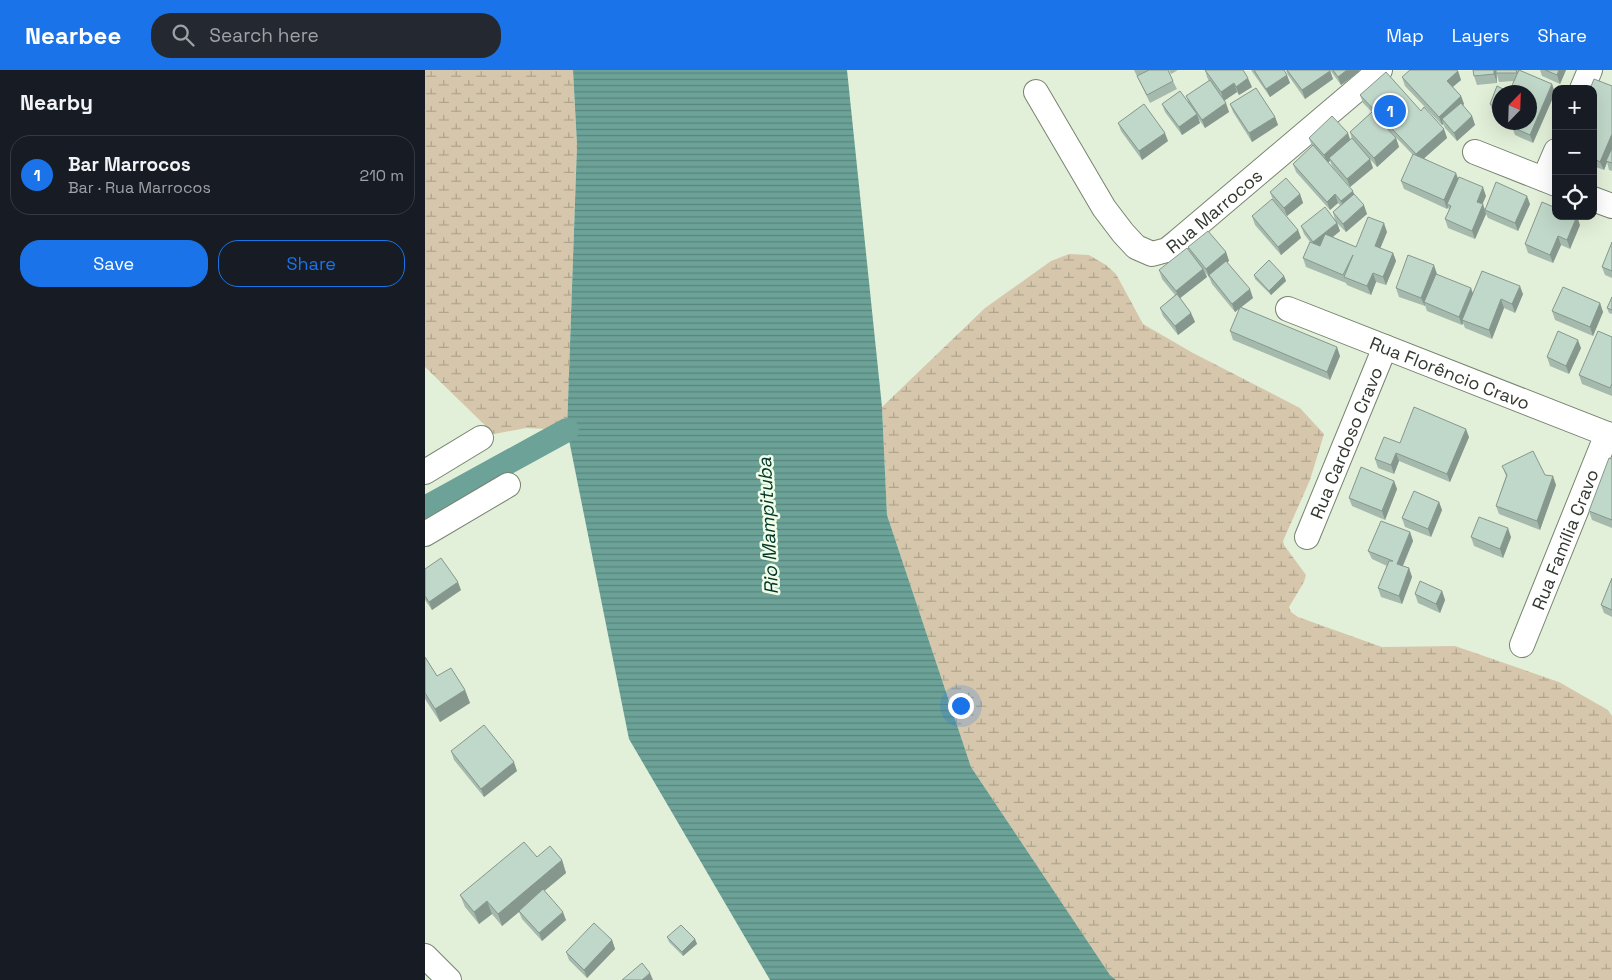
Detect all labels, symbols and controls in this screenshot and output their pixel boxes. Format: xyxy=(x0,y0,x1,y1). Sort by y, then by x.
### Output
search box xyxy=(151,13,501,58)
text: Nearbee xyxy=(25,20,121,51)
icon: search xyxy=(169,21,197,49)
text: Search here xyxy=(209,23,319,48)
text: Map xyxy=(1386,24,1424,47)
text: Layers xyxy=(1452,24,1509,47)
text: Share xyxy=(1537,24,1587,47)
north arrow xyxy=(1492,85,1537,130)
map controls xyxy=(1552,85,1597,220)
button: + xyxy=(1552,85,1597,130)
text: Nearby xyxy=(20,89,93,116)
pin: 1 xyxy=(1374,92,1406,130)
button: − xyxy=(1552,130,1597,175)
text: Bar Marrocos xyxy=(68,152,191,177)
street label: Rua Marrocos xyxy=(1161,164,1267,258)
text: 1 xyxy=(33,165,41,186)
text: 210 m xyxy=(360,165,404,186)
button: locate xyxy=(1552,175,1597,220)
text: Bar · Rua Marrocos xyxy=(68,177,211,198)
button: Save xyxy=(20,240,208,287)
button: Share xyxy=(218,240,405,287)
street label: Rua Florêncio Cravo xyxy=(1367,331,1533,414)
street label: Rua Cardoso Cravo xyxy=(1304,363,1387,522)
water label: Rio Mampituba xyxy=(752,457,784,595)
street label: Rua Família Cravo xyxy=(1526,466,1603,613)
your location xyxy=(948,693,974,719)

